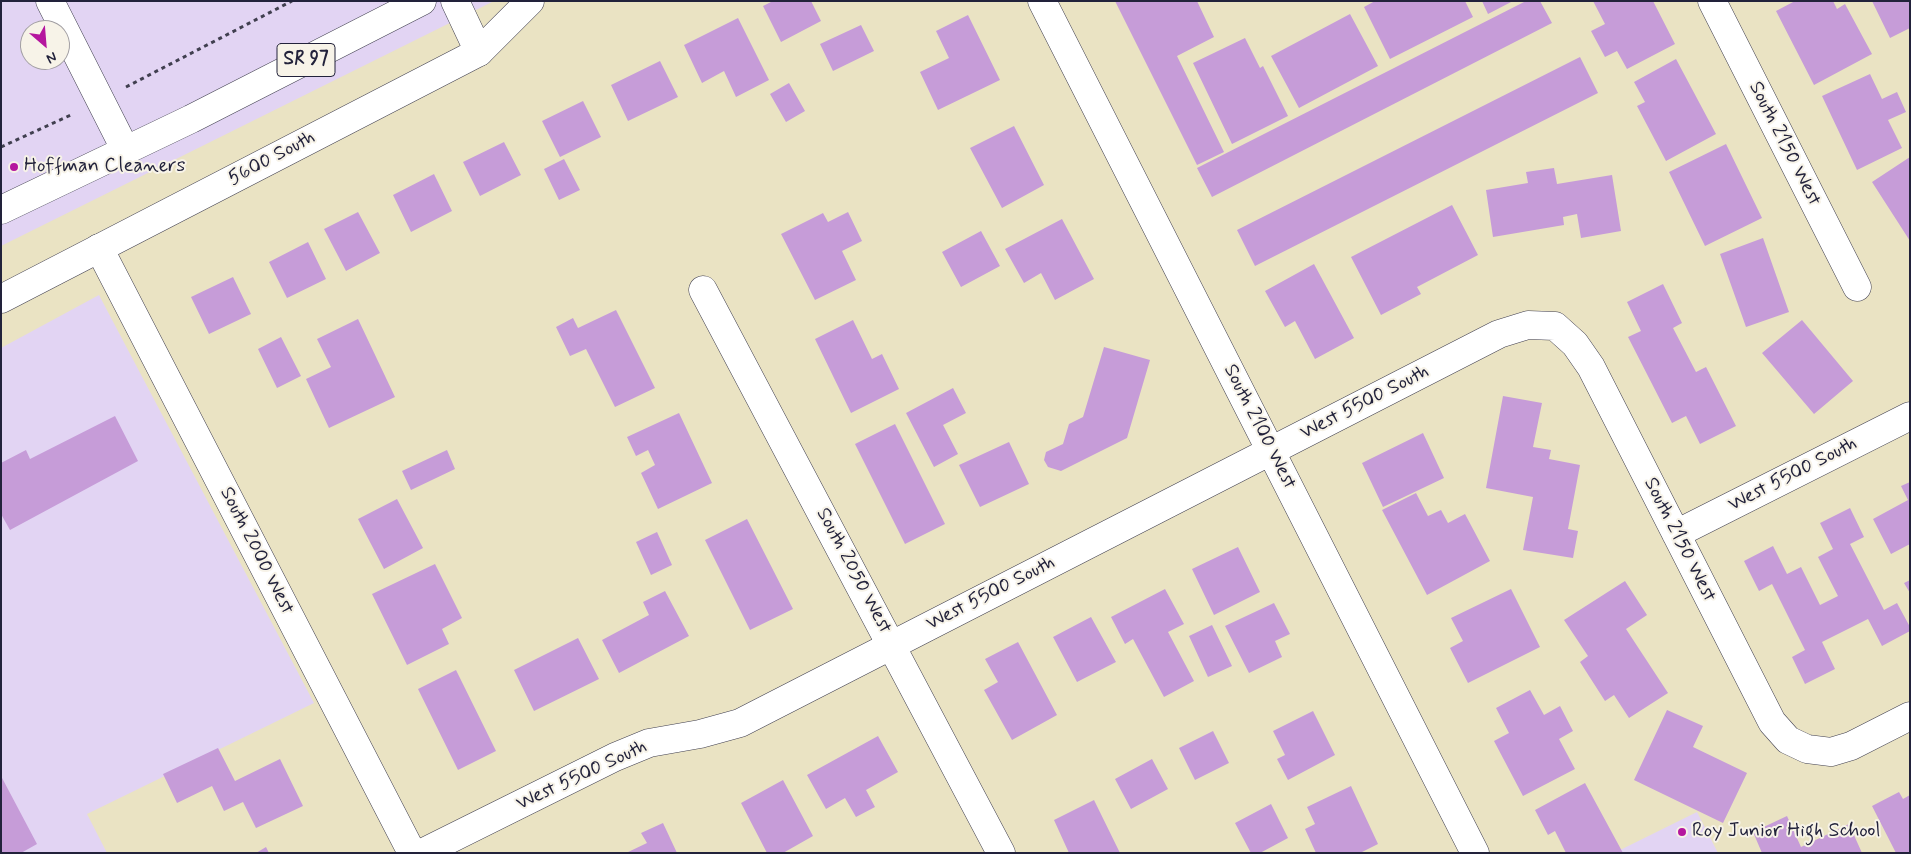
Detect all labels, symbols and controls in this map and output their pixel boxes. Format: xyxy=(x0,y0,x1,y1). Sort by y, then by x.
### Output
north arrow xyxy=(20,20,70,70)
road number: SR 97 xyxy=(277,44,335,76)
text: N xyxy=(43,47,60,68)
street label: South 2150 West xyxy=(1742,78,1826,210)
street label: 5600 South xyxy=(224,126,320,192)
place label: Hoffman Cleaners xyxy=(24,155,185,179)
marker: Hoffman Cleaners xyxy=(8,161,20,173)
street label: West 5500 South xyxy=(1297,360,1433,446)
street label: South 2100 West xyxy=(1217,361,1301,493)
street label: West 5500 South xyxy=(1725,432,1861,518)
street label: South 2150 West xyxy=(1637,474,1721,606)
street label: South 2000 West xyxy=(214,483,298,619)
street label: South 2050 West xyxy=(810,504,896,638)
street label: West 5500 South xyxy=(923,551,1059,637)
street label: West 5500 South xyxy=(513,735,651,817)
place label: Roy Junior High School xyxy=(1692,820,1880,844)
marker: Roy Junior High School xyxy=(1676,826,1688,838)

